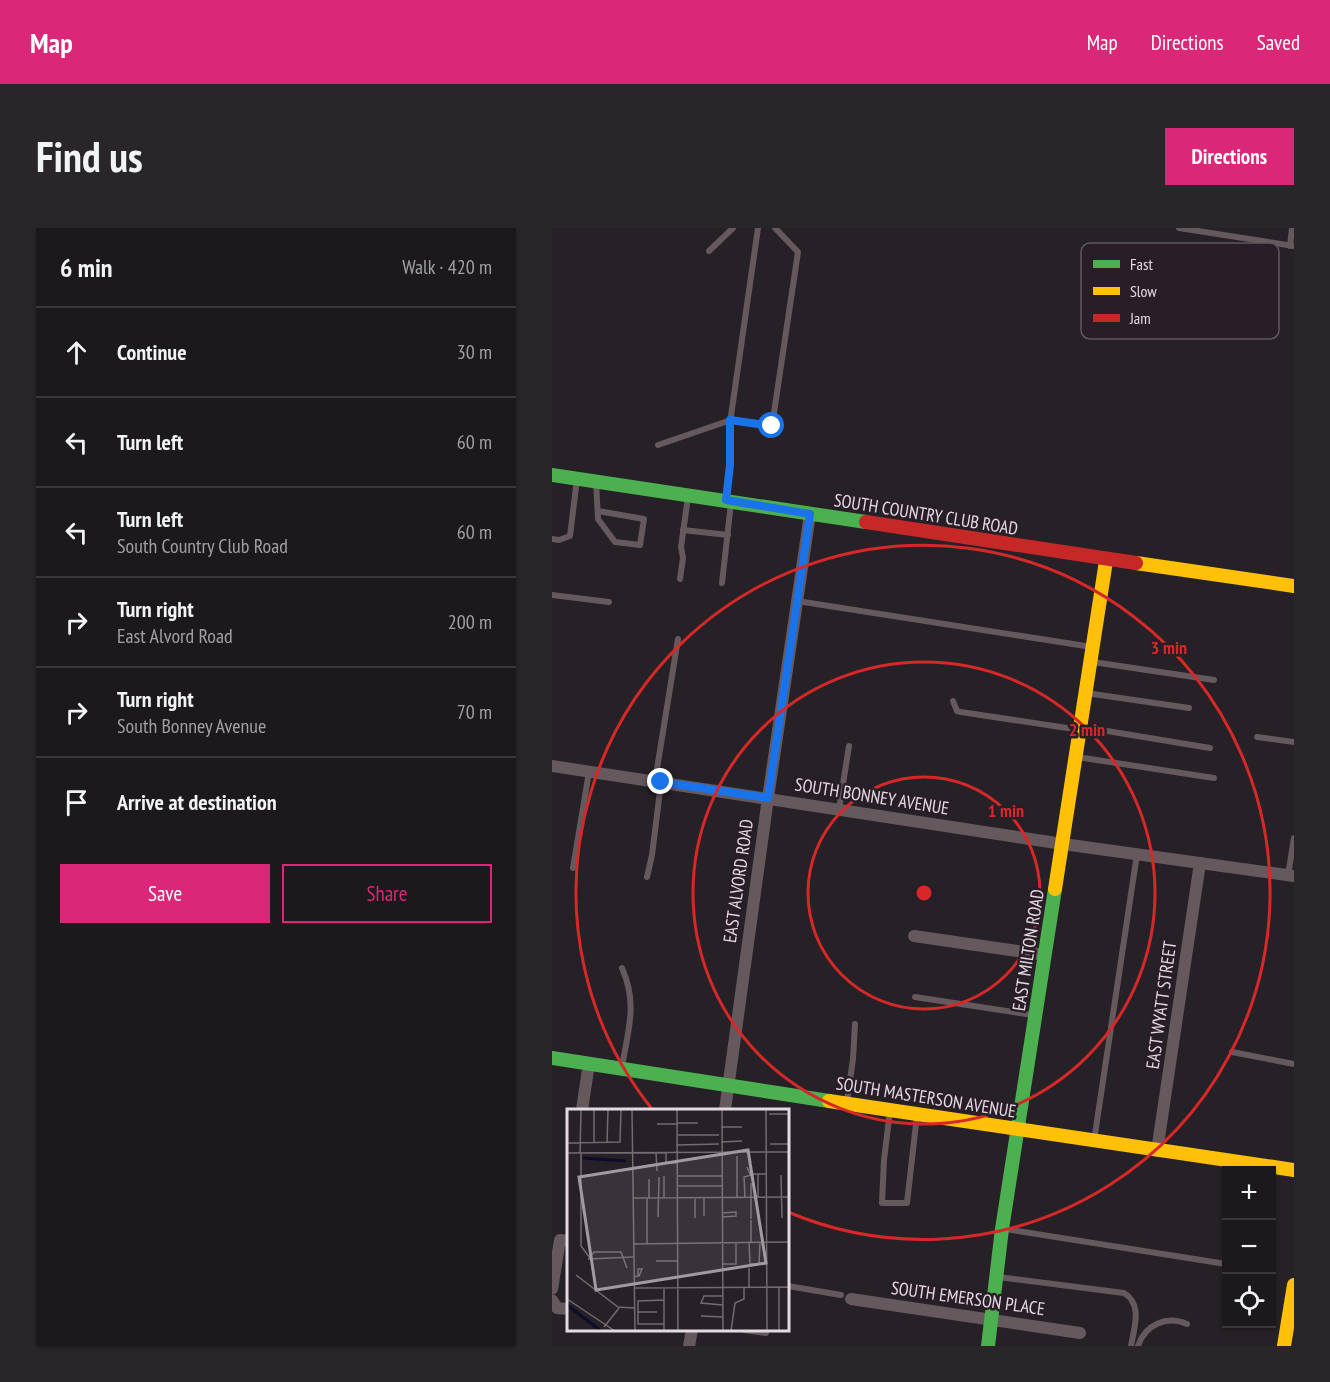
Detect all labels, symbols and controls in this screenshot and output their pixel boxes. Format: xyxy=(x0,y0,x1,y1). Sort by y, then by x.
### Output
text: Map xyxy=(30,24,73,61)
text: Map xyxy=(1087,29,1118,56)
text: Directions xyxy=(1151,29,1224,56)
text: Saved xyxy=(1257,29,1300,56)
button: Directions xyxy=(1165,128,1294,185)
text: Find us xyxy=(36,129,143,184)
legend xyxy=(1081,243,1279,339)
text: 6 min xyxy=(60,251,113,284)
text: Walk · 420 m xyxy=(402,254,492,280)
text: Fast xyxy=(1130,254,1153,274)
text: Slow xyxy=(1130,281,1157,301)
text: Jam xyxy=(1129,308,1151,328)
icon: ahead xyxy=(60,336,93,369)
text: Continue xyxy=(117,338,187,366)
text: 30 m xyxy=(457,339,492,365)
route start xyxy=(758,412,784,438)
icon: left xyxy=(60,426,93,459)
text: Turn left xyxy=(117,428,183,456)
text: 60 m xyxy=(457,429,492,455)
street label: SOUTH COUNTRY CLUB ROAD xyxy=(832,488,1020,540)
text: Turn left xyxy=(117,505,183,533)
icon: left xyxy=(60,516,93,549)
text: 60 m xyxy=(457,519,492,545)
text: South Country Club Road xyxy=(117,533,288,559)
text: Turn right xyxy=(117,595,194,623)
icon: right xyxy=(60,606,93,639)
text: 200 m xyxy=(448,609,492,635)
text: East Alvord Road xyxy=(117,623,233,649)
text: 3 min xyxy=(1151,636,1187,659)
text: Turn right xyxy=(117,685,194,713)
icon: right xyxy=(60,696,93,729)
text: 70 m xyxy=(457,699,492,725)
text: South Bonney Avenue xyxy=(117,713,266,739)
text: 2 min xyxy=(1069,718,1105,741)
route end xyxy=(647,768,673,794)
street label: SOUTH BONNEY AVENUE xyxy=(793,772,951,820)
icon: arrive xyxy=(60,786,93,819)
text: Arrive at destination xyxy=(117,788,277,816)
text: 1 min xyxy=(988,799,1024,822)
street label: EAST ALVORD ROAD xyxy=(718,818,758,944)
button: Save xyxy=(60,864,270,923)
button: Share xyxy=(282,864,492,923)
centre of rings xyxy=(914,883,934,903)
street label: EAST MILTON ROAD xyxy=(1007,887,1049,1013)
street label: EAST WYATT STREET xyxy=(1141,939,1181,1071)
street label: SOUTH MASTERSON AVENUE xyxy=(834,1071,1018,1123)
inset map xyxy=(567,1109,789,1331)
map controls xyxy=(1222,1166,1276,1328)
button: + xyxy=(1222,1166,1276,1220)
button: − xyxy=(1222,1220,1276,1274)
button: locate xyxy=(1222,1274,1276,1328)
street label: SOUTH EMERSON PLACE xyxy=(890,1276,1046,1320)

